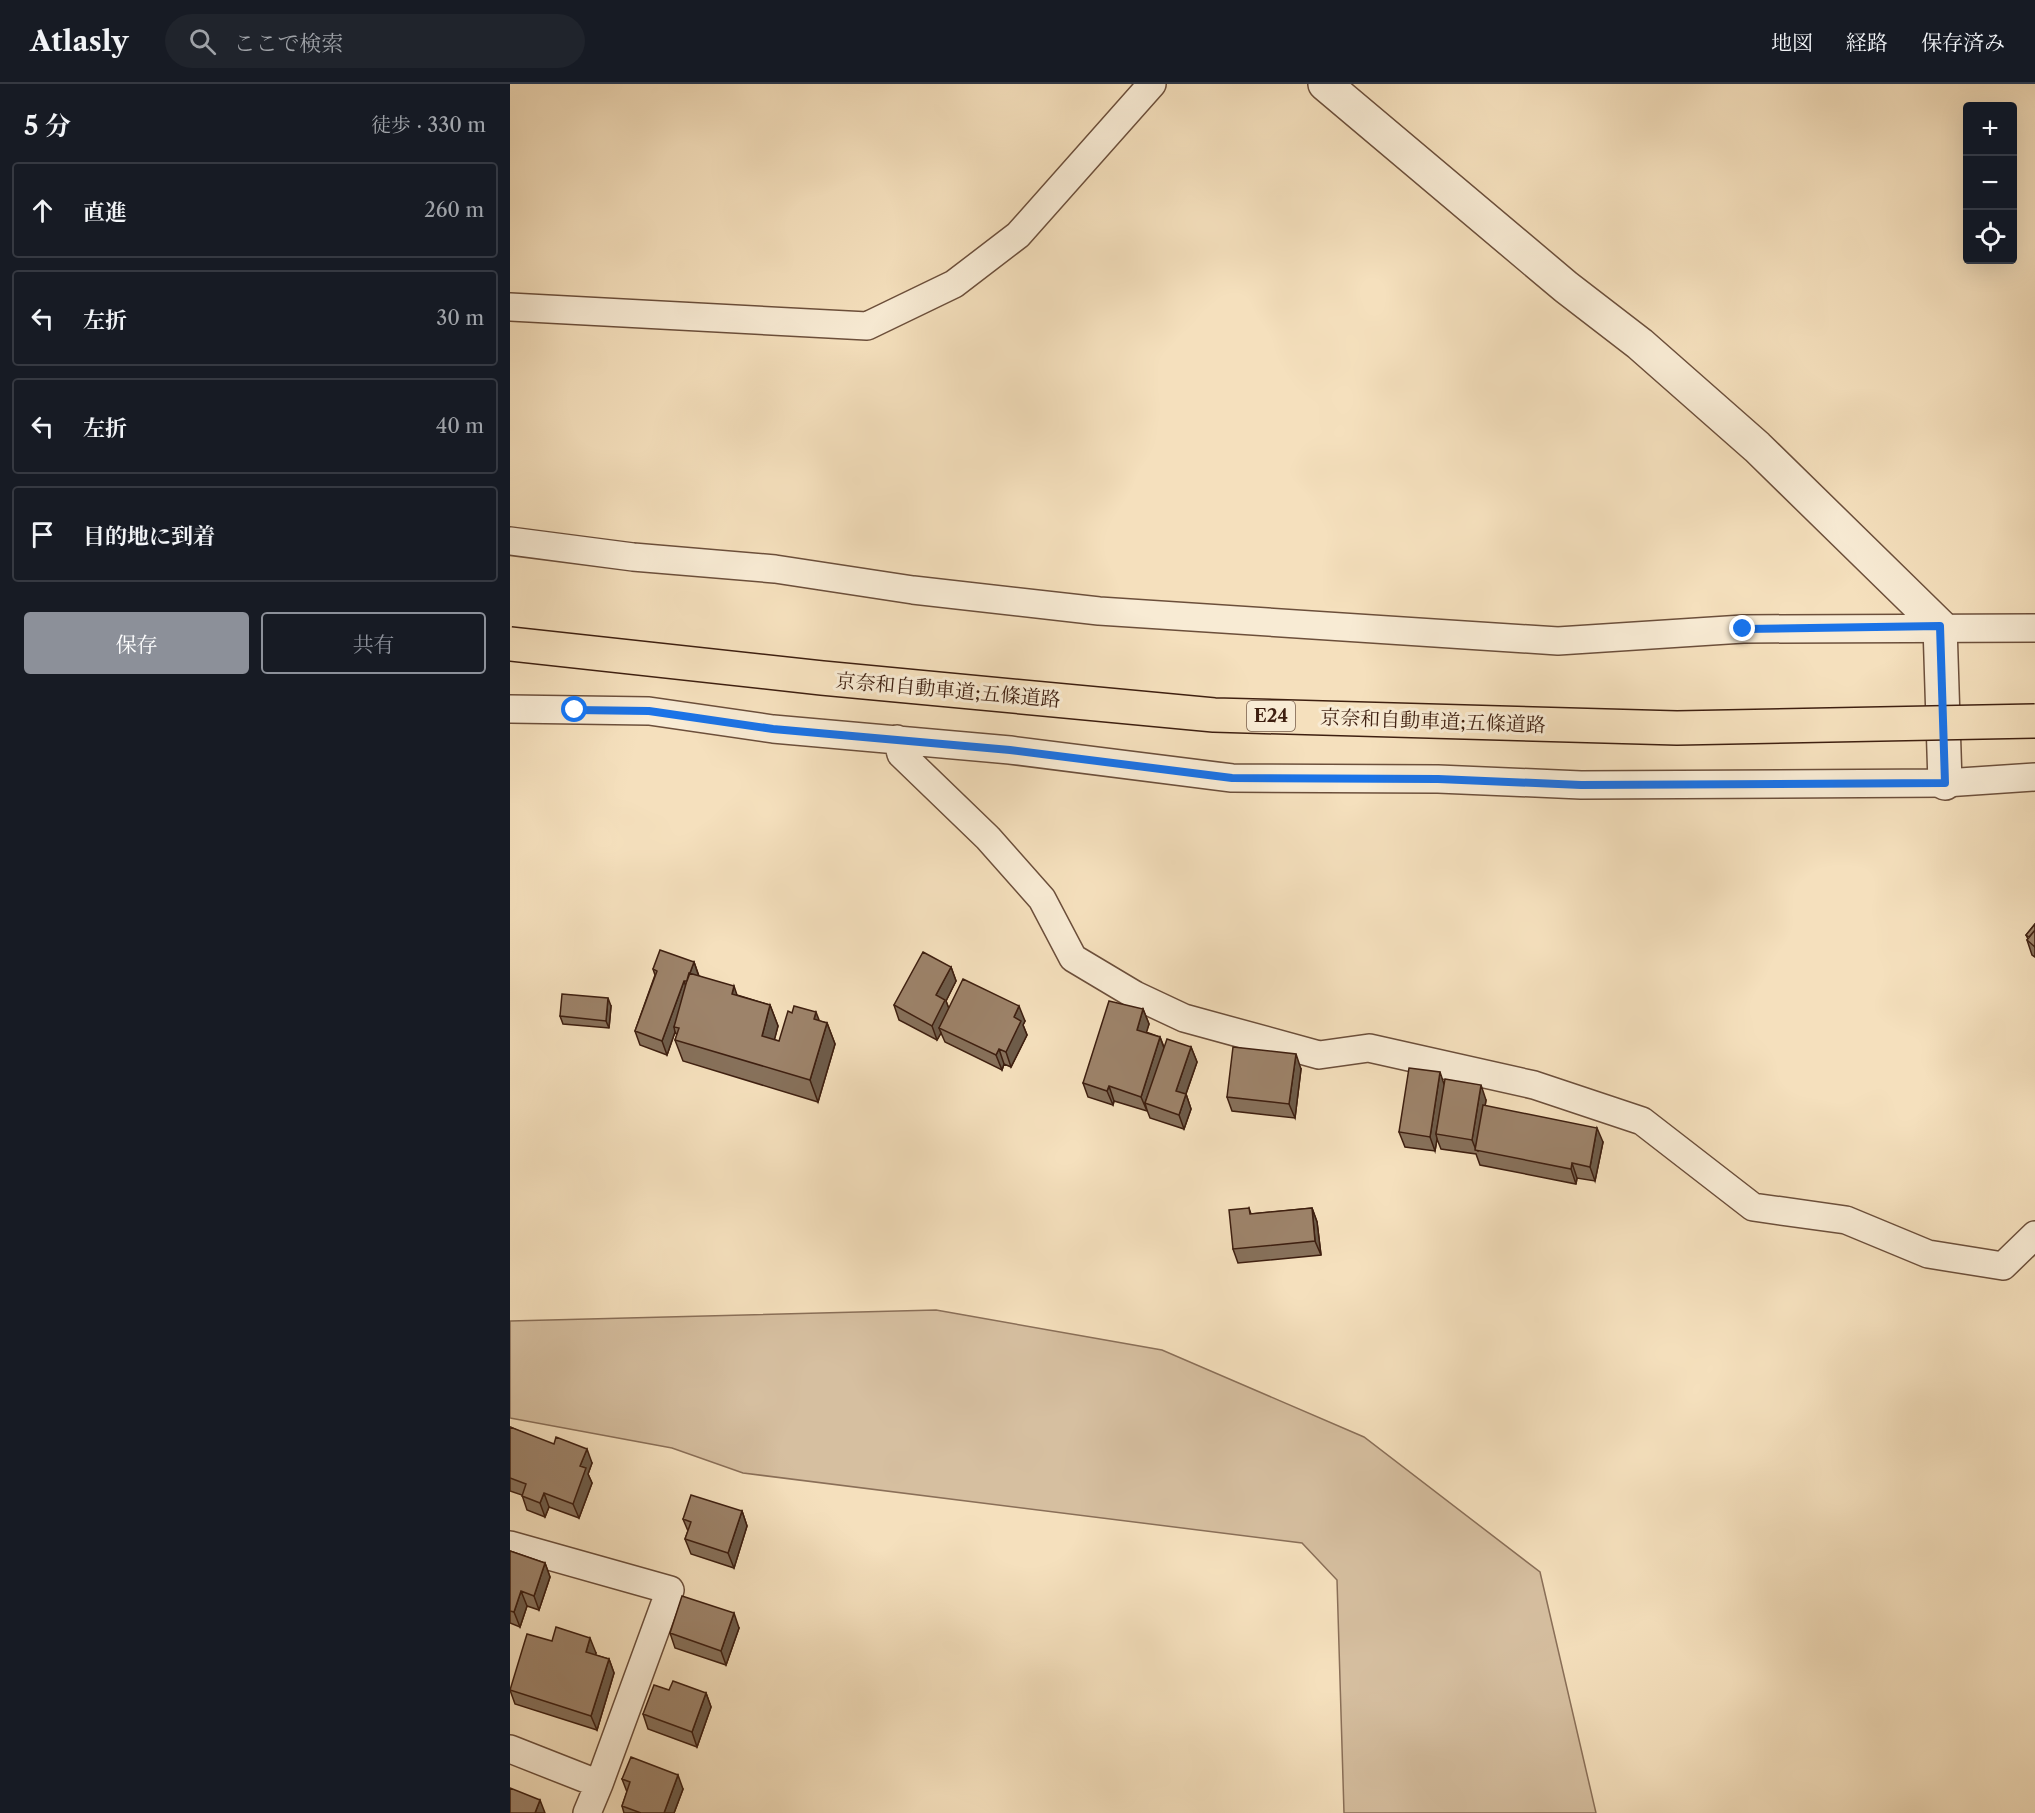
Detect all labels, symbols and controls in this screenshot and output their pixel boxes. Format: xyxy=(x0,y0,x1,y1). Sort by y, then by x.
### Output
search box xyxy=(165,14,585,68)
text: Atlasly xyxy=(30,24,129,58)
icon: search xyxy=(186,25,219,58)
text: ここで検索 xyxy=(234,30,344,57)
text: 地図 xyxy=(1771,30,1813,55)
text: 経路 xyxy=(1846,30,1888,55)
text: 保存済み xyxy=(1921,30,2005,55)
map controls xyxy=(1963,102,2017,264)
button: + xyxy=(1963,102,2017,156)
text: 5 分 xyxy=(24,110,71,142)
text: 徒歩 · 330 m xyxy=(371,113,486,137)
button: − xyxy=(1963,156,2017,210)
icon: ahead xyxy=(26,194,59,227)
text: 260 m xyxy=(424,198,484,222)
text: 直進 xyxy=(83,199,127,226)
button: locate xyxy=(1963,210,2017,264)
icon: left xyxy=(26,302,59,335)
text: 30 m xyxy=(436,306,484,330)
text: 左折 xyxy=(83,307,127,334)
icon: left xyxy=(26,410,59,443)
text: 40 m xyxy=(436,414,484,438)
text: 左折 xyxy=(83,415,127,442)
icon: arrive xyxy=(26,518,59,551)
text: 目的地に到着 xyxy=(83,523,215,550)
button: 保存 xyxy=(24,612,249,674)
button: 共有 xyxy=(261,612,486,674)
route end xyxy=(1729,615,1755,641)
street label: 京奈和自動車道;五條道路 xyxy=(835,668,1061,712)
route start xyxy=(561,696,587,722)
road number: E24 xyxy=(1247,701,1295,731)
street label: 京奈和自動車道;五條道路 xyxy=(1320,705,1546,737)

